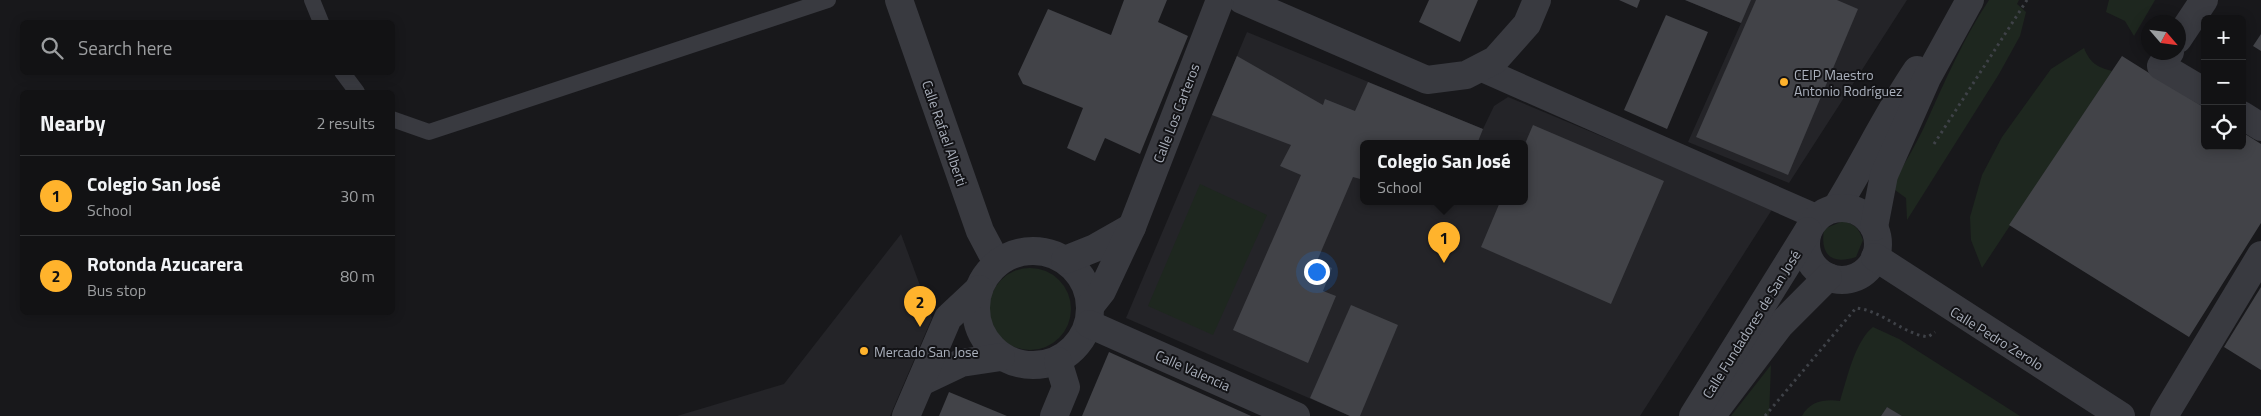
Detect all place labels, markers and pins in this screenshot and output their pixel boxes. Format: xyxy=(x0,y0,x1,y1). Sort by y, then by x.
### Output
place label: CEIP Maestro Antonio Rodríguez xyxy=(1794,64,1902,101)
marker: CEIP Maestro Antonio Rodríguez xyxy=(1778,76,1790,88)
pin: 1 xyxy=(1428,222,1460,263)
pin: 2 xyxy=(904,286,936,327)
place label: Mercado San Jose xyxy=(874,341,979,362)
marker: Mercado San Jose xyxy=(858,345,870,357)

